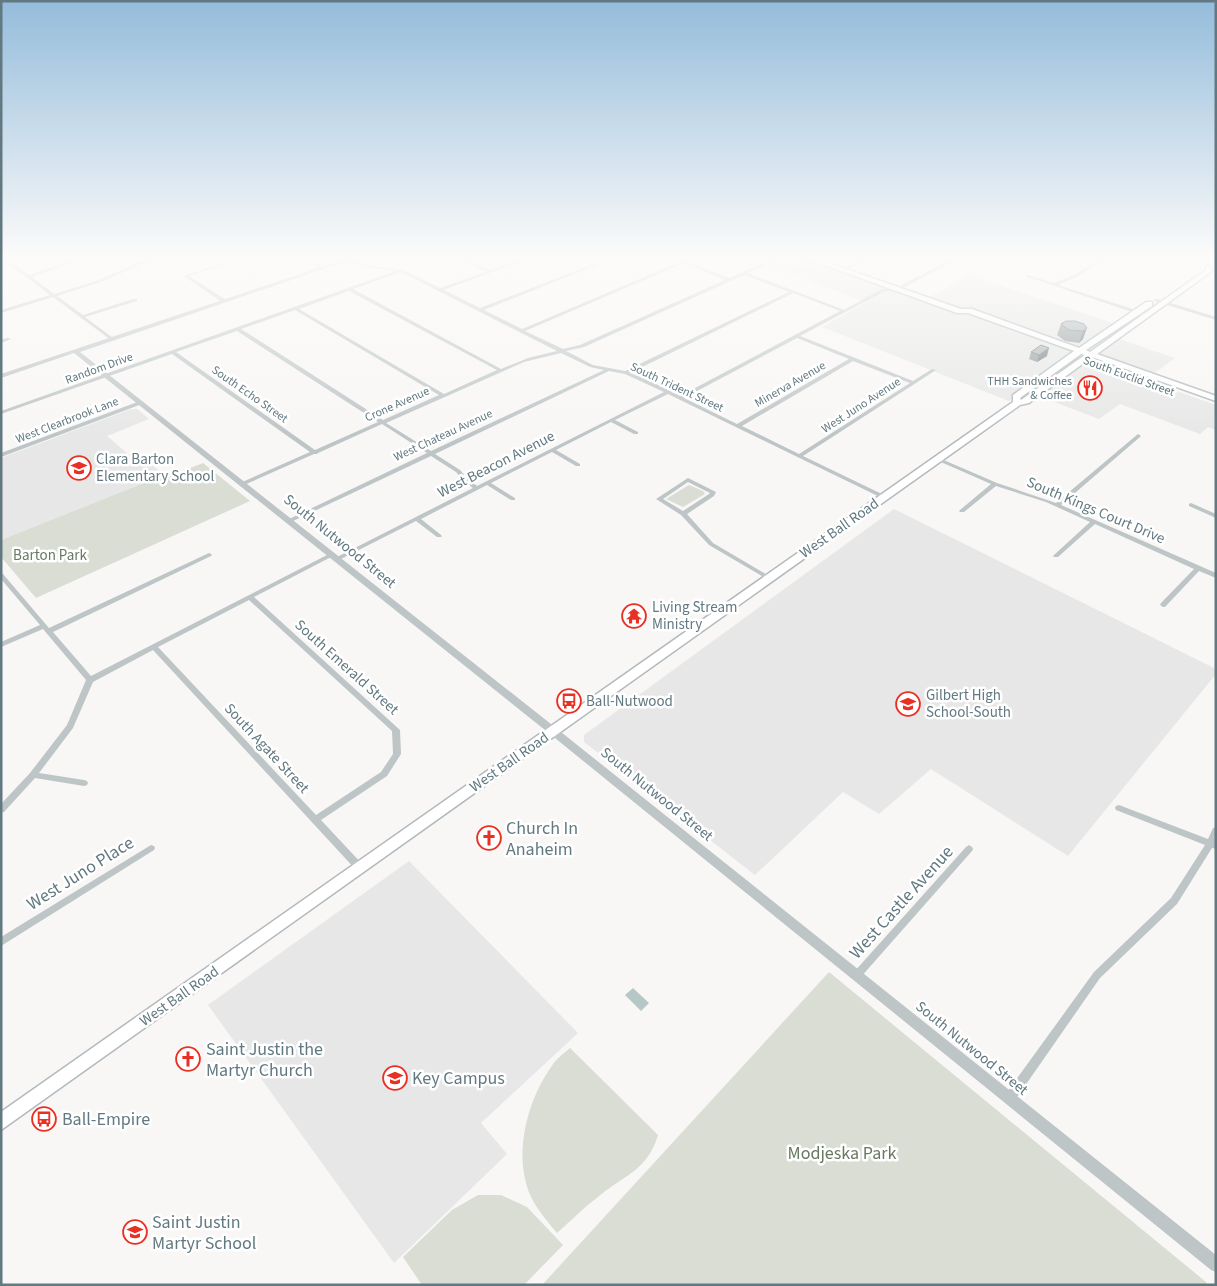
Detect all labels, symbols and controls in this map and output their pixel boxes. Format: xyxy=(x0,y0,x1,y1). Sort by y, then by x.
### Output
street label: Random Drive xyxy=(63,348,135,389)
street label: South Euclid Street xyxy=(1081,352,1177,401)
street label: Minerva Avenue xyxy=(752,357,829,412)
street label: South Trident Street xyxy=(627,358,726,417)
street label: South Echo Street xyxy=(208,362,291,427)
street label: West Juno Avenue xyxy=(818,373,904,437)
place label: THH Sandwiches & Coffee xyxy=(987,373,1072,404)
restaurant icon: THH Sandwiches & Coffee xyxy=(1077,375,1103,401)
street label: Crone Avenue xyxy=(362,383,432,426)
street label: West Clearbrook Lane xyxy=(13,393,121,448)
street label: West Chateau Avenue xyxy=(391,405,496,466)
street label: West Beacon Avenue xyxy=(434,426,558,503)
place label: Clara Barton Elementary School xyxy=(96,449,214,487)
school or university icon: Clara Barton Elementary School xyxy=(66,455,92,481)
street label: South Kings Court Drive xyxy=(1023,472,1168,549)
street label: South Nutwood Street xyxy=(279,489,400,593)
street label: West Ball Road xyxy=(795,493,883,564)
park label: Barton Park xyxy=(13,545,87,566)
place label: Living Stream Ministry xyxy=(652,597,737,635)
temple icon: Living Stream Ministry xyxy=(621,603,647,629)
street label: South Emerald Street xyxy=(290,615,403,720)
place label: Gilbert High School-South xyxy=(926,685,1011,723)
bus stop icon: Ball-Nutwood xyxy=(556,688,582,714)
place label: Ball-Nutwood xyxy=(586,691,673,712)
school or university icon: Gilbert High School-South xyxy=(895,691,921,717)
street label: South Agate Street xyxy=(219,699,314,798)
street label: West Ball Road xyxy=(465,727,553,798)
street label: South Nutwood Street xyxy=(596,742,717,846)
place label: Church In Anaheim xyxy=(506,816,578,862)
church icon: Church In Anaheim xyxy=(476,825,502,851)
street label: West Juno Place xyxy=(22,830,139,916)
street label: West Castle Avenue xyxy=(844,840,959,965)
street label: West Ball Road xyxy=(135,961,223,1032)
street label: South Nutwood Street xyxy=(911,996,1032,1100)
place label: Saint Justin the Martyr Church xyxy=(206,1037,323,1083)
church icon: Saint Justin the Martyr Church xyxy=(175,1046,201,1072)
school or university icon: Key Campus xyxy=(382,1065,408,1091)
place label: Key Campus xyxy=(412,1066,505,1091)
bus stop icon: Ball-Empire xyxy=(31,1106,57,1132)
place label: Ball-Empire xyxy=(62,1107,150,1132)
park label: Modjeska Park xyxy=(788,1141,896,1166)
place label: Saint Justin Martyr School xyxy=(152,1210,256,1256)
school or university icon: Saint Justin Martyr School xyxy=(122,1219,148,1245)

